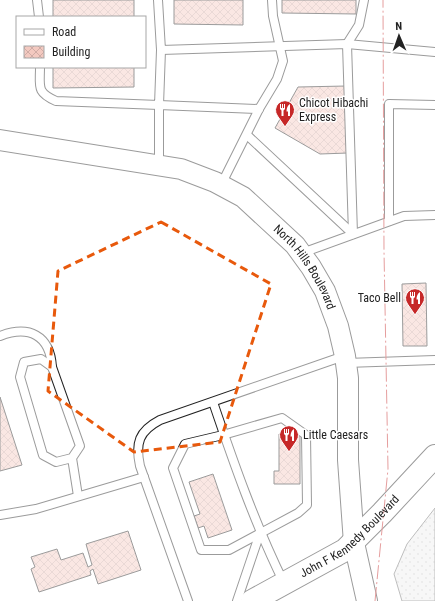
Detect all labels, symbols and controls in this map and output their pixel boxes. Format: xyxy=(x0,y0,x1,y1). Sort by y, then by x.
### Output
legend xyxy=(16,16,146,68)
north arrow xyxy=(379,16,419,56)
text: N xyxy=(395,20,403,33)
text: Road xyxy=(52,25,76,39)
text: Building xyxy=(52,45,90,59)
place label: Chicot Hibachi Express xyxy=(299,96,368,124)
restaurant icon: Chicot Hibachi Express xyxy=(274,99,296,127)
street label: North Hills Boulevard xyxy=(271,222,338,311)
restaurant icon: Taco Bell xyxy=(404,287,426,315)
place label: Taco Bell xyxy=(358,291,401,305)
restaurant icon: Little Caesars xyxy=(278,424,300,452)
place label: Little Caesars xyxy=(303,428,368,442)
street label: John F Kennedy Boulevard xyxy=(297,492,402,580)

